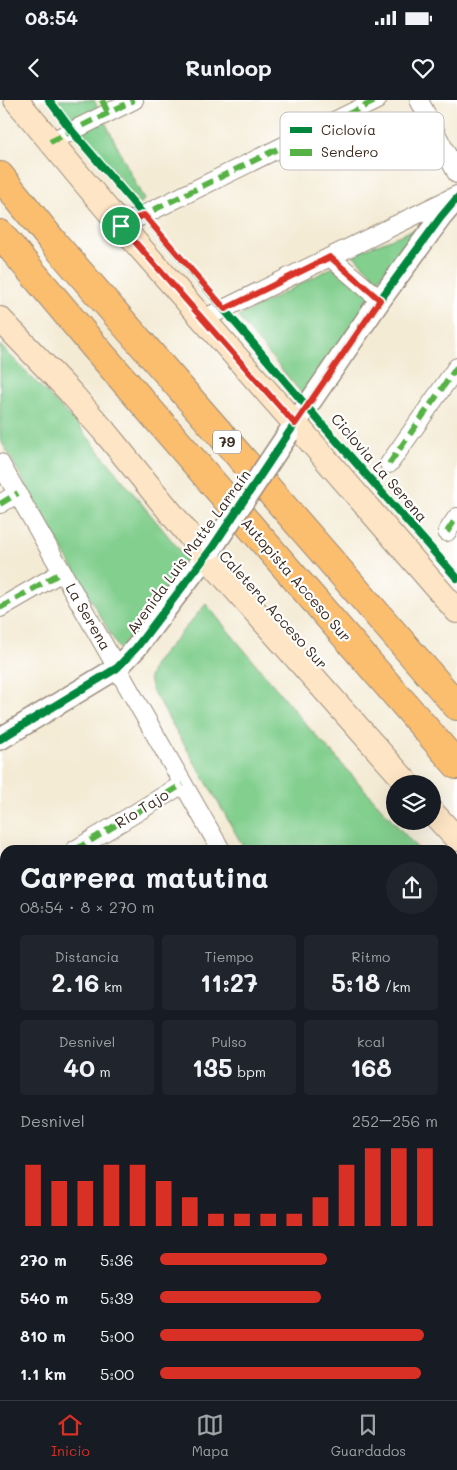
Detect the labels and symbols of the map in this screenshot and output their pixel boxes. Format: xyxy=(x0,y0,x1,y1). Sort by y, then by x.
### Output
legend xyxy=(280,112,444,170)
text: Ciclovía xyxy=(321,120,376,139)
text: Sendero xyxy=(321,142,378,161)
pin xyxy=(100,205,142,247)
street label: Ciclovìa La Serena xyxy=(327,409,433,526)
road number: 79 xyxy=(213,431,241,454)
street label: Avenida Luis Matte Larraín xyxy=(122,465,255,638)
street label: Autopista Acceso Sur xyxy=(237,513,356,646)
street label: Caletera Acceso Sur xyxy=(215,546,332,673)
street label: La Serena xyxy=(62,579,116,654)
street label: Río Tajo xyxy=(111,784,172,832)

